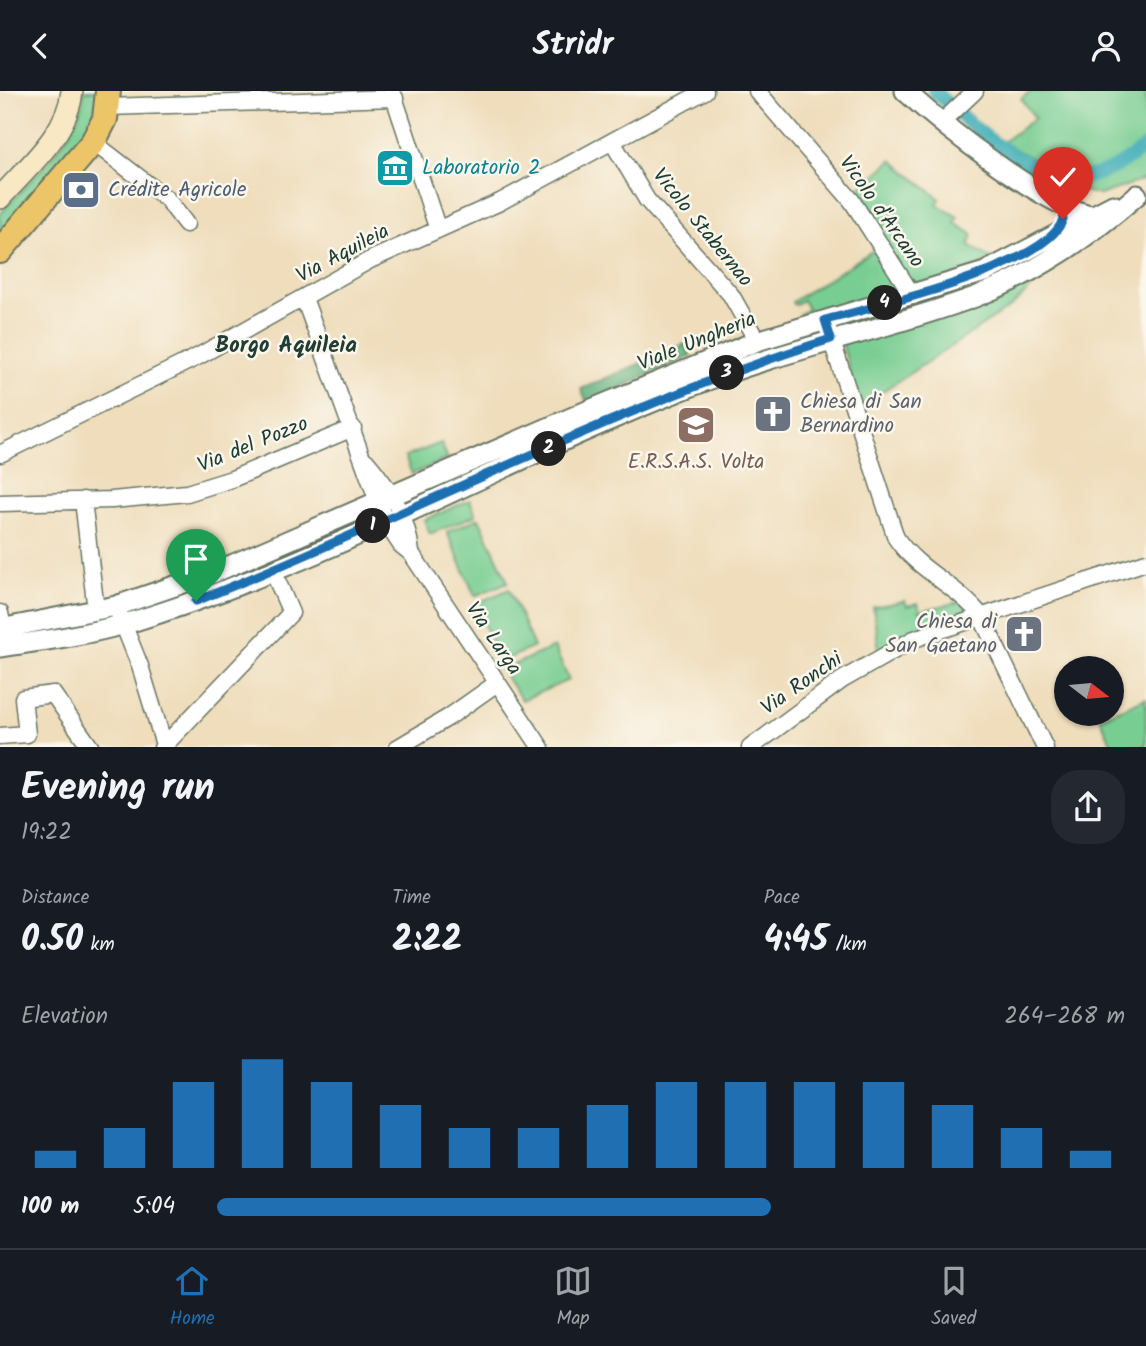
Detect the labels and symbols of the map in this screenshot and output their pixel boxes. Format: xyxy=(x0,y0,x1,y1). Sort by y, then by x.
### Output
museum icon: Laboratorio 2 xyxy=(374,147,416,189)
pin xyxy=(1033,147,1093,219)
street label: Vicolo d'Arcano xyxy=(830,149,932,275)
place label: Laboratorio 2 xyxy=(422,152,540,185)
street label: Vicolo Stabernao xyxy=(643,161,761,295)
bank icon: Crédite Agricole xyxy=(60,169,102,211)
place label: Crédite Agricole xyxy=(108,174,247,207)
street label: Via Aquileia xyxy=(290,216,396,292)
pin: 4 xyxy=(868,285,903,321)
street label: Viale Ungheria xyxy=(633,303,761,381)
district label: Borgo Aquileia xyxy=(215,328,357,364)
pin: 3 xyxy=(710,355,744,391)
place label: Chiesa di San Bernardino xyxy=(800,386,922,443)
church icon: Chiesa di San Bernardino xyxy=(752,393,794,435)
school or university icon: E.R.S.A.S. Volta xyxy=(675,404,717,446)
street label: Via del Pozzo xyxy=(193,408,313,482)
pin: 2 xyxy=(532,431,566,467)
place label: E.R.S.A.S. Volta xyxy=(628,446,764,479)
pin: 1 xyxy=(356,509,390,543)
pin xyxy=(166,529,226,601)
street label: Via Larga xyxy=(456,596,530,682)
place label: Chiesa di San Gaetano xyxy=(886,606,998,663)
church icon: Chiesa di San Gaetano xyxy=(1003,613,1045,655)
street label: Via Ronchi xyxy=(754,643,850,724)
north arrow xyxy=(1054,656,1124,726)

